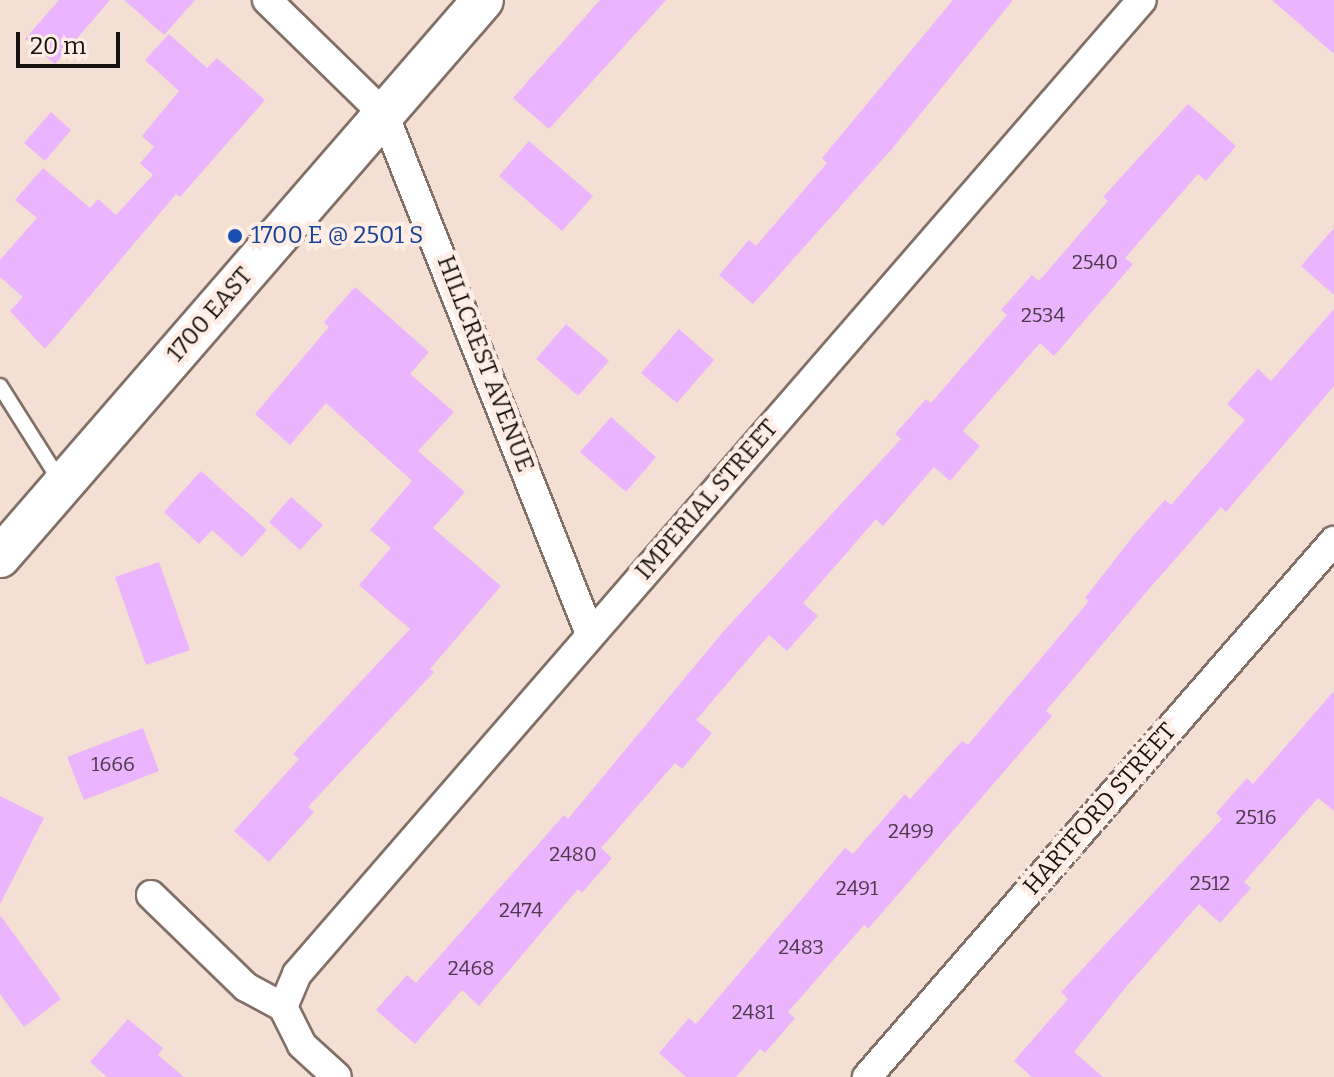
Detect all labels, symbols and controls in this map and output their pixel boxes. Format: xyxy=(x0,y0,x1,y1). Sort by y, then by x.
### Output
scale bar xyxy=(20,16,124,66)
text: 20 m xyxy=(30,32,86,60)
place label: 1700 E @ 2501 S xyxy=(251,222,423,250)
marker: 1700 E @ 2501 S xyxy=(226,227,244,245)
house number: 2540 xyxy=(1072,250,1118,274)
street label: HILLCREST AVENUE xyxy=(430,252,540,476)
street label: 1700 EAST xyxy=(161,262,259,368)
house number: 2534 xyxy=(1021,303,1065,327)
street label: IMPERIAL STREET xyxy=(630,414,784,586)
street label: HARTFORD STREET xyxy=(1018,717,1182,901)
house number: 1666 xyxy=(91,752,135,776)
house number: 2516 xyxy=(1235,805,1277,829)
house number: 2499 xyxy=(888,819,934,843)
house number: 2480 xyxy=(549,842,597,866)
house number: 2512 xyxy=(1190,871,1230,895)
house number: 2491 xyxy=(836,876,878,900)
house number: 2474 xyxy=(499,898,543,922)
house number: 2483 xyxy=(778,935,824,959)
house number: 2468 xyxy=(448,956,494,980)
house number: 2481 xyxy=(732,1000,774,1024)

